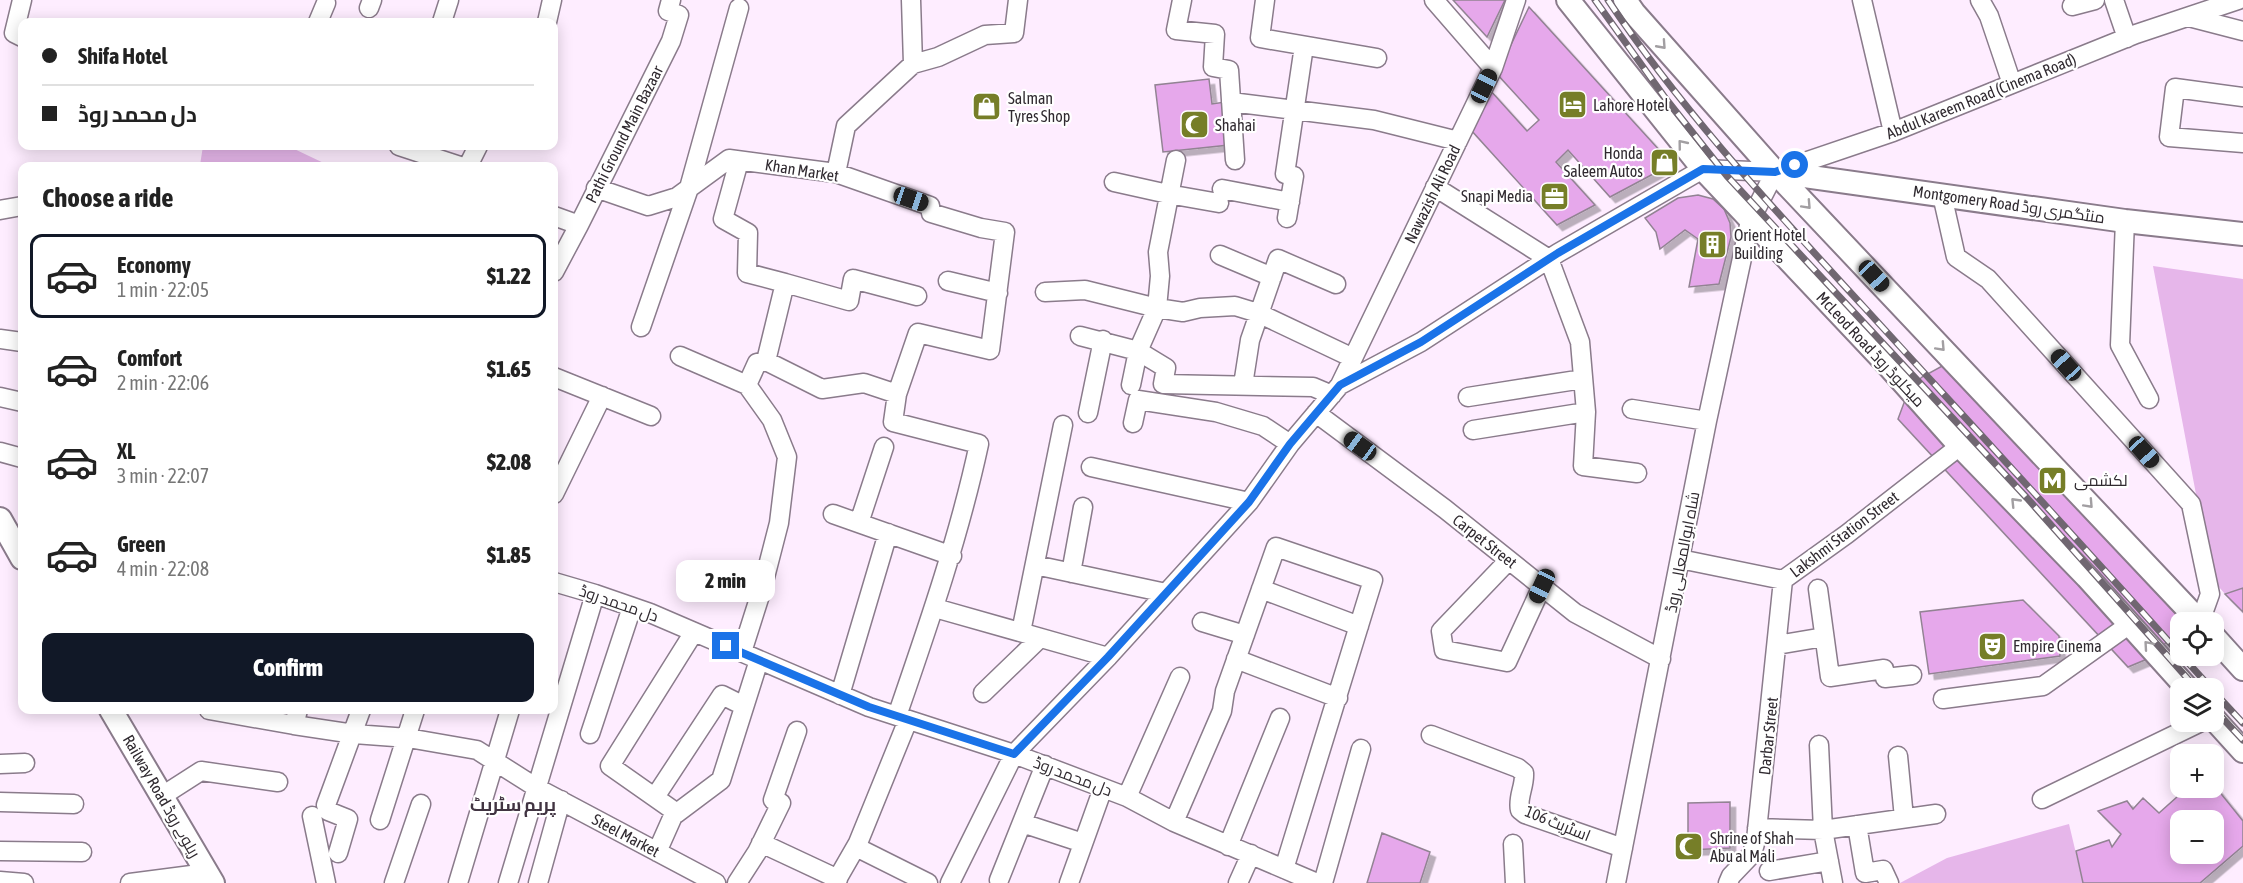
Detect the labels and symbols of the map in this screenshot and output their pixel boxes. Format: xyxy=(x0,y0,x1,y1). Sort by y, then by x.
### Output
one-way arrow xyxy=(1655,38,1666,49)
street label: Abdul Kareem Road (Cinema Road) xyxy=(1884,50,2079,143)
street label: Pathi Ground Main Bazaar xyxy=(582,62,667,206)
car xyxy=(1468,66,1500,106)
place label: Salman Tyres Shop xyxy=(1008,89,1070,126)
hotel icon: Lahore Hotel xyxy=(1556,89,1588,121)
shop icon: Salman Tyres Shop xyxy=(971,91,1003,123)
place label: Lahore Hotel xyxy=(1593,96,1670,114)
mosque icon: Shahai xyxy=(1178,109,1210,141)
place label: Shahai xyxy=(1215,116,1256,134)
one-way arrow xyxy=(1679,139,1690,150)
street label: Nawazish Ali Road xyxy=(1400,142,1464,246)
place label: Honda Saleem Autos xyxy=(1563,144,1643,180)
shop icon: Honda Saleem Autos xyxy=(1648,146,1680,178)
route start xyxy=(1781,151,1808,178)
street label: Khan Market xyxy=(764,155,841,185)
office icon: Snapi Media xyxy=(1538,180,1570,212)
street label: Montgomery Road منٹگمری روڈ xyxy=(1912,182,2106,228)
car xyxy=(891,185,931,213)
place label: Snapi Media xyxy=(1461,187,1533,206)
one-way arrow xyxy=(1800,199,1811,209)
place label: Orient Hotel Building xyxy=(1734,226,1807,263)
building icon: Orient Hotel Building xyxy=(1697,228,1729,260)
car xyxy=(1855,257,1893,295)
street label: McLeod Road میکلوڈ روڈ xyxy=(1812,288,1929,411)
one-way arrow xyxy=(1934,340,1945,350)
car xyxy=(2047,346,2085,384)
car xyxy=(1340,428,1380,464)
car xyxy=(2125,433,2163,471)
metro station icon: لکشمی xyxy=(2037,464,2069,496)
place label: لکشمی xyxy=(2074,471,2128,491)
street label: Lakshmi Station Street xyxy=(1786,487,1902,581)
street label: شاہ ابوالمعالی روڈ xyxy=(1661,490,1705,615)
one-way arrow xyxy=(2082,498,2093,508)
one-way arrow xyxy=(2011,499,2022,510)
street label: Carpet Street xyxy=(1449,510,1521,573)
callout: 2 min xyxy=(676,559,776,601)
car xyxy=(1526,566,1558,606)
street label: دل محمد روڈ xyxy=(576,581,661,627)
theatre icon: Empire Cinema xyxy=(1976,630,2008,662)
route end xyxy=(712,632,739,659)
place label: Empire Cinema xyxy=(2013,637,2102,656)
one-way arrow xyxy=(2144,641,2155,651)
street label: Darbar Street xyxy=(1755,696,1781,776)
street label: Railway Road ریلوے روڈ xyxy=(119,731,204,861)
street label: دل محمد روڈ xyxy=(1030,753,1115,801)
district label: پریم سٹریٹ xyxy=(470,794,557,817)
street label: اسٹریٹ 106 xyxy=(1522,802,1593,845)
street label: Steel Market xyxy=(589,810,663,860)
place label: Shrine of Shah Abu al Mali xyxy=(1710,829,1794,865)
mosque icon: Shrine of Shah Abu al Mali xyxy=(1673,831,1705,863)

